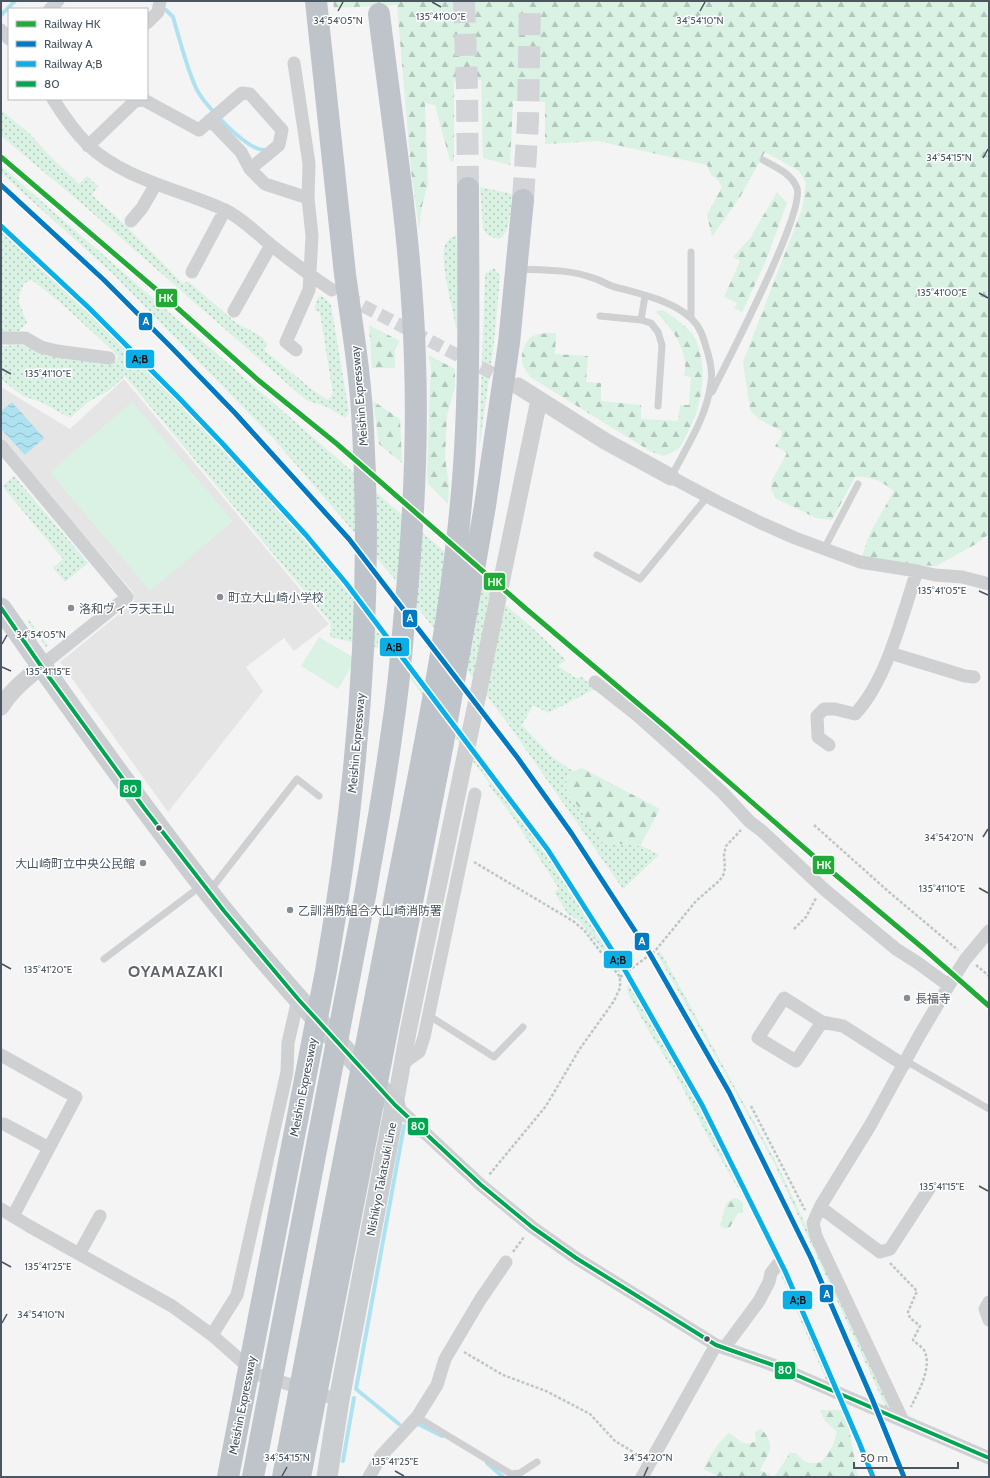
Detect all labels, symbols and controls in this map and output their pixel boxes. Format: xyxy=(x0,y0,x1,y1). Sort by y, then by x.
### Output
legend xyxy=(8,8,148,100)
text: 135°41'00"E xyxy=(416,10,467,23)
text: 34°54'05"N xyxy=(313,14,363,27)
text: 34°54'10"N xyxy=(676,14,724,27)
text: Railway HK xyxy=(44,16,101,31)
text: Railway A xyxy=(44,36,93,51)
text: Railway A;B xyxy=(44,56,102,71)
text: 80 xyxy=(44,76,60,91)
text: 34°54'15"N xyxy=(926,151,972,164)
text: 135°41'00"E xyxy=(917,286,968,299)
line badge: HK xyxy=(155,288,178,308)
text: HK xyxy=(159,291,174,305)
line badge: A xyxy=(138,312,153,331)
text: A xyxy=(143,314,150,328)
street label: Meishin Expressway xyxy=(347,345,371,447)
line badge: A;B xyxy=(125,349,155,369)
text: A;B xyxy=(132,352,148,366)
text: 135°41'10"E xyxy=(25,367,72,380)
line badge: HK xyxy=(483,572,506,591)
text: HK xyxy=(488,575,503,589)
text: 135°41'05"E xyxy=(918,584,967,597)
place label: 町立大山崎小学校 xyxy=(228,590,324,605)
marker: 町立大山崎小学校 xyxy=(215,592,225,602)
place label: 洛和ヴィラ天王山 xyxy=(79,601,175,616)
marker: 洛和ヴィラ天王山 xyxy=(66,603,76,613)
line badge: A xyxy=(402,609,418,628)
text: A xyxy=(407,611,414,625)
text: 34°54'05"N xyxy=(16,628,66,641)
line badge: A;B xyxy=(379,637,410,657)
text: A;B xyxy=(386,640,402,654)
text: 135°41'15"E xyxy=(26,665,71,678)
street label: Meishin Expressway xyxy=(344,692,368,794)
line badge: 80 xyxy=(119,779,142,798)
text: 80 xyxy=(123,782,137,796)
unlabelled marker xyxy=(154,823,164,833)
text: 34°54'20"N xyxy=(924,831,974,844)
line badge: HK xyxy=(812,855,835,875)
place label: 大山崎町立中央公民館 xyxy=(15,856,135,871)
marker: 大山崎町立中央公民館 xyxy=(138,858,148,868)
text: HK xyxy=(817,858,832,872)
text: 135°41'10"E xyxy=(919,882,966,895)
place label: 乙訓消防組合大山崎消防署 xyxy=(298,903,442,918)
marker: 乙訓消防組合大山崎消防署 xyxy=(285,905,295,915)
line badge: A xyxy=(634,932,650,951)
text: A xyxy=(639,934,646,948)
line badge: A;B xyxy=(603,950,633,969)
text: A;B xyxy=(610,953,626,967)
district label: OYAMAZAKI xyxy=(128,962,224,981)
text: 135°41'20"E xyxy=(24,963,73,976)
place label: 長福寺 xyxy=(915,991,951,1006)
marker: 長福寺 xyxy=(902,993,912,1003)
street label: Meishin Expressway xyxy=(286,1036,320,1138)
line badge: 80 xyxy=(407,1117,429,1136)
text: 80 xyxy=(411,1119,425,1133)
street label: Nishikyo Takatsuki Line xyxy=(363,1121,399,1237)
text: 135°41'15"E xyxy=(920,1180,965,1193)
text: 135°41'25"E xyxy=(25,1260,72,1273)
line badge: A xyxy=(819,1284,834,1303)
text: A xyxy=(824,1287,831,1301)
line badge: A;B xyxy=(782,1290,813,1310)
text: A;B xyxy=(790,1293,806,1307)
text: 34°54'10"N xyxy=(17,1308,65,1321)
unlabelled marker xyxy=(702,1334,712,1344)
street label: Meishin Expressway xyxy=(225,1354,259,1456)
line badge: 80 xyxy=(774,1361,796,1380)
text: 80 xyxy=(778,1363,792,1377)
scale bar xyxy=(854,1444,958,1470)
text: 50 m xyxy=(860,1450,888,1465)
text: 34°54'15"N xyxy=(264,1451,310,1464)
text: 34°54'20"N xyxy=(623,1451,673,1464)
text: 135°41'25"E xyxy=(372,1455,419,1468)

